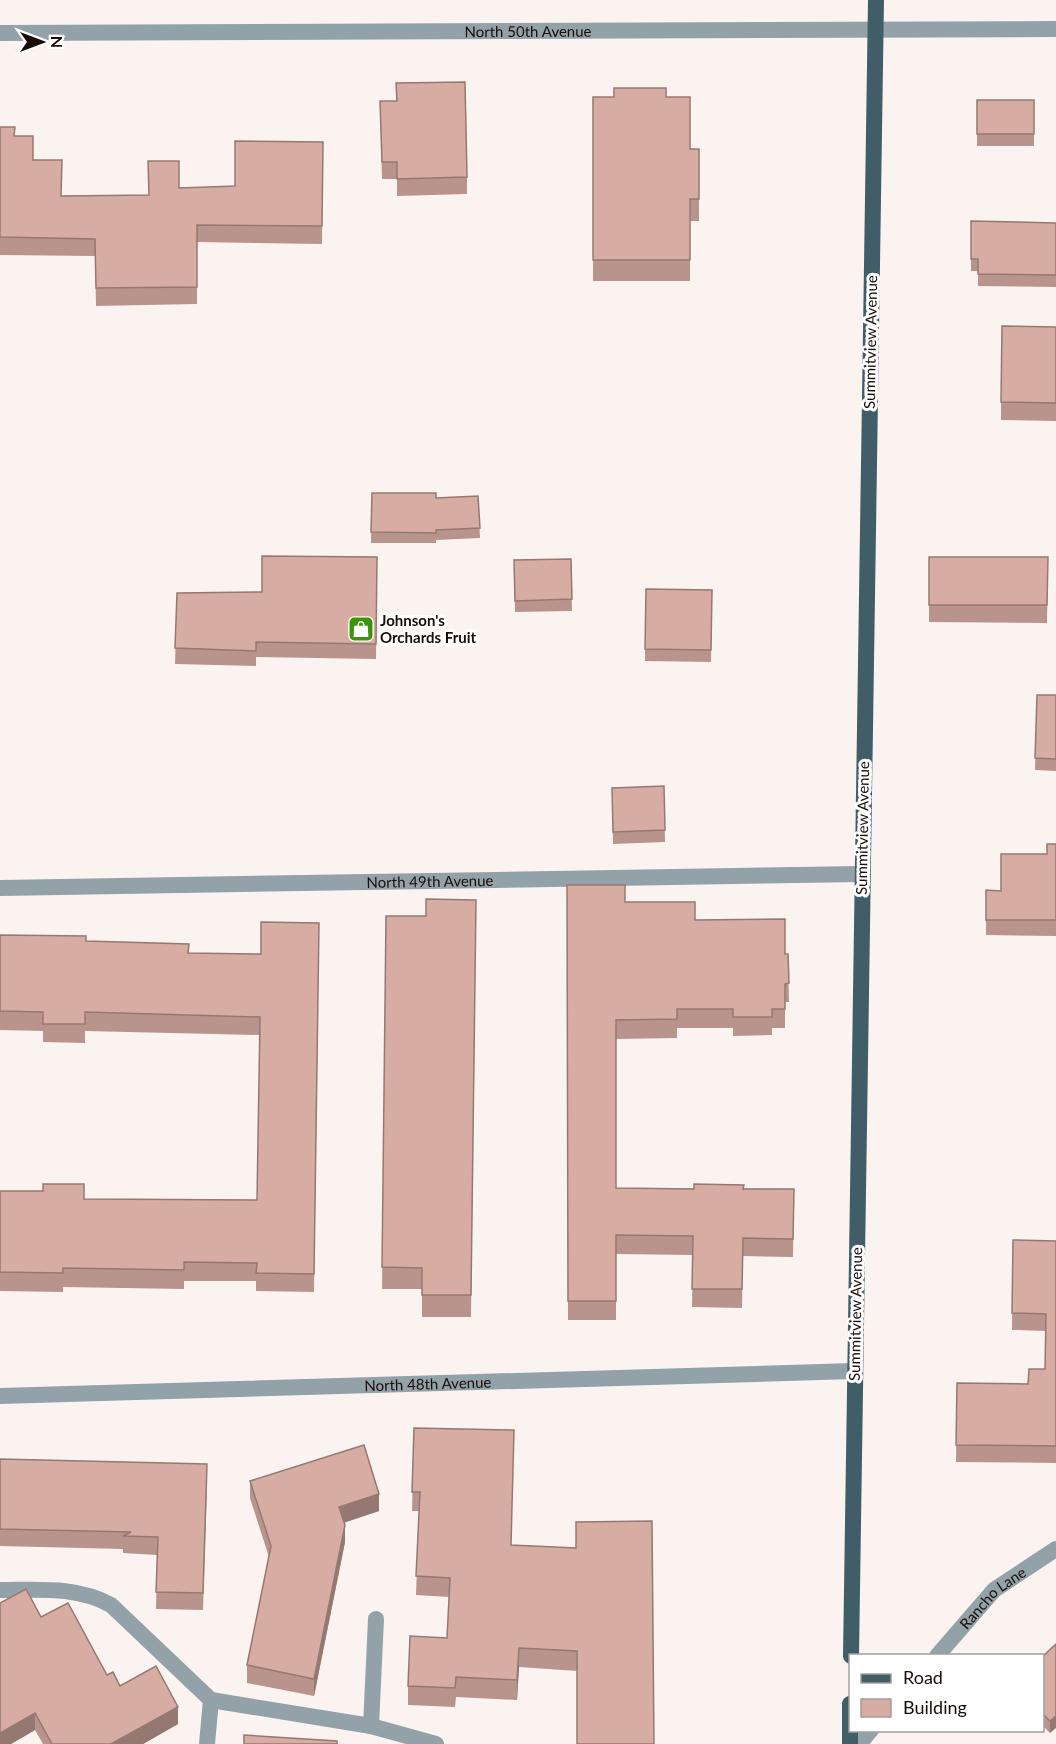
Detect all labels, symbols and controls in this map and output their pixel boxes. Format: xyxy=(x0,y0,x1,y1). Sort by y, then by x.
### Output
north arrow xyxy=(12,12,72,72)
street label: North 50th Avenue xyxy=(464,22,592,40)
text: N xyxy=(48,36,67,48)
street label: Summitview Avenue xyxy=(860,275,880,409)
place label: Johnson's Orchards Fruit xyxy=(380,611,477,646)
shop icon: Johnson's Orchards Fruit xyxy=(346,614,376,644)
street label: Summitview Avenue xyxy=(852,761,872,895)
street label: North 49th Avenue xyxy=(366,871,494,891)
street label: Summitview Avenue xyxy=(845,1247,865,1381)
street label: North 48th Avenue xyxy=(364,1373,492,1394)
street label: Rancho Lane xyxy=(956,1563,1029,1633)
legend xyxy=(849,1654,1044,1732)
text: Road xyxy=(903,1666,943,1688)
text: Building xyxy=(903,1696,967,1718)

